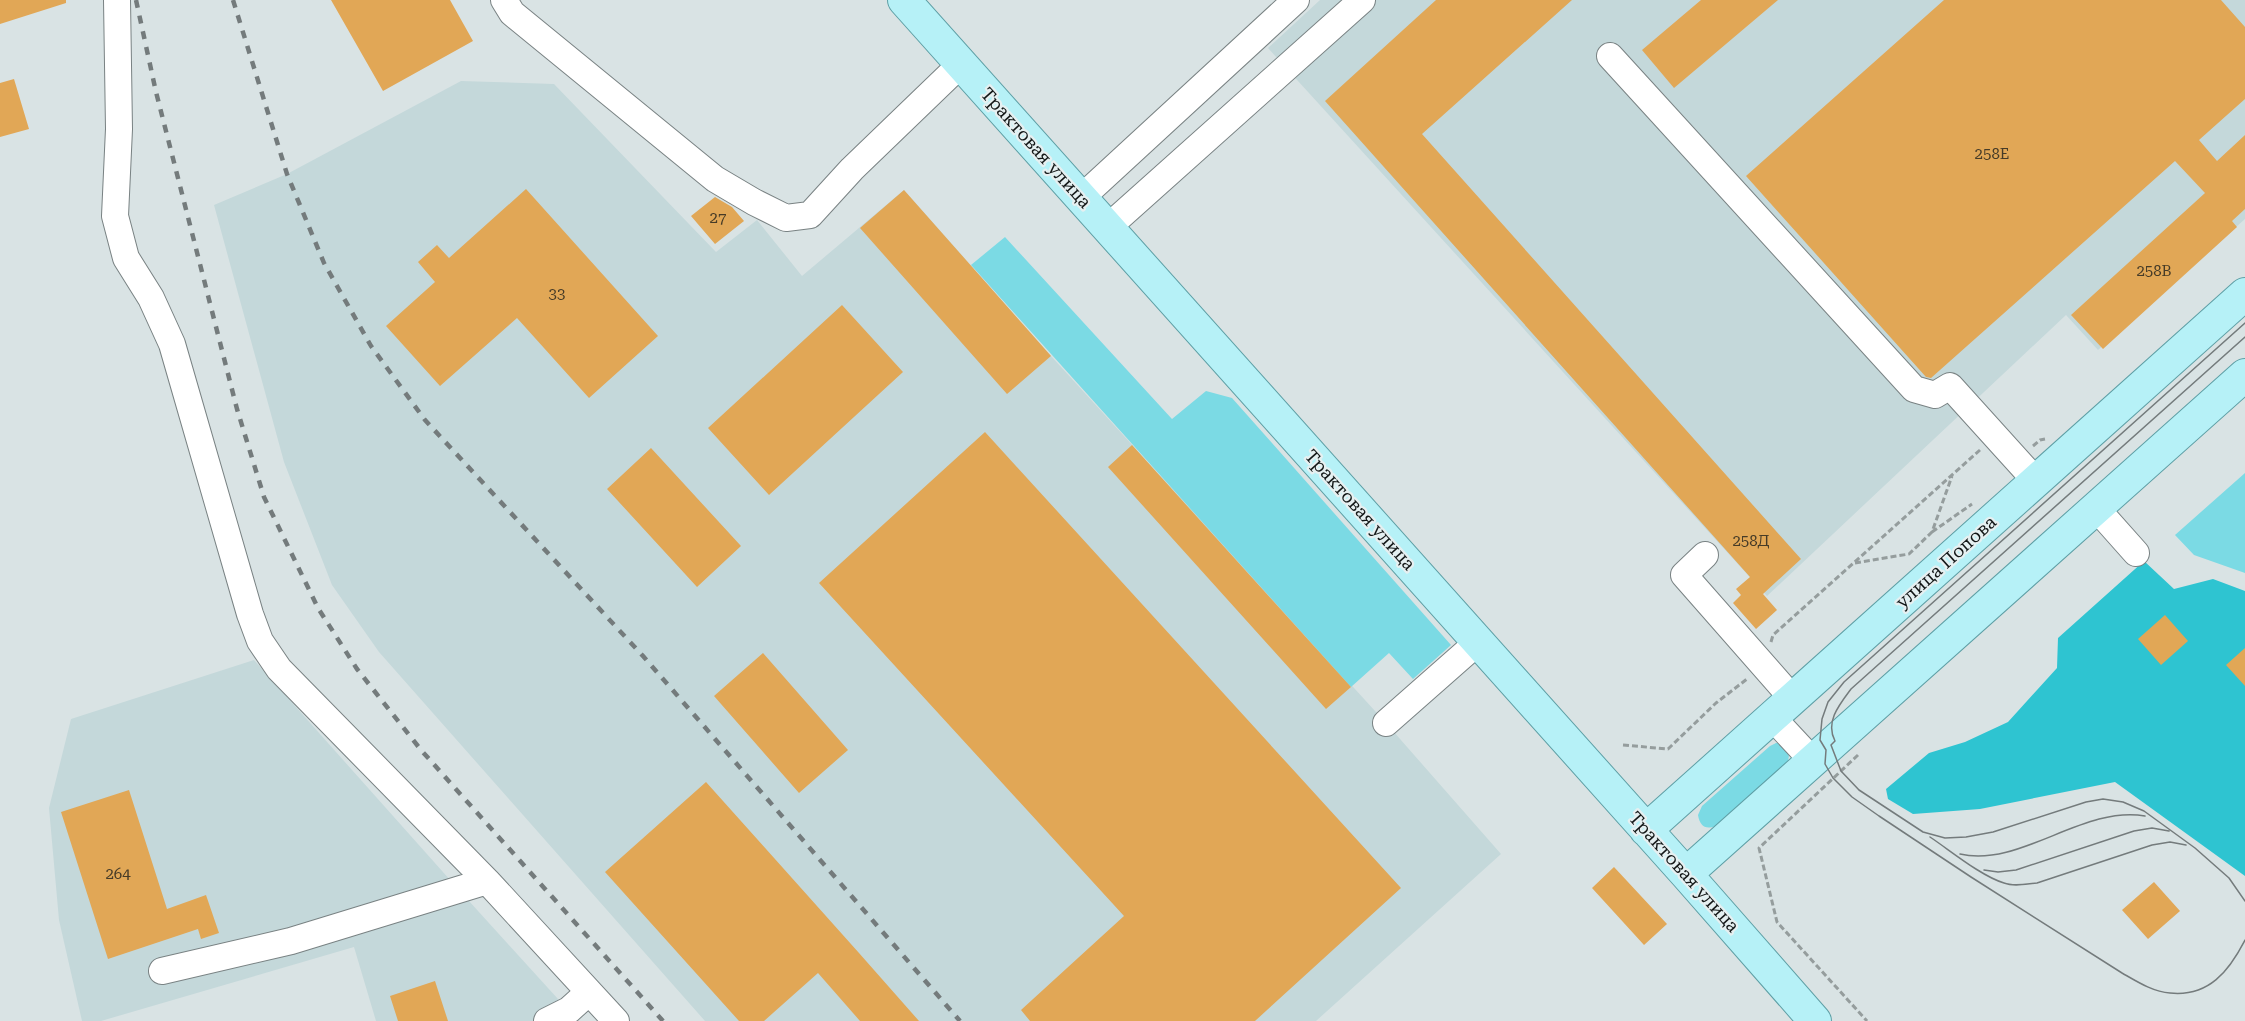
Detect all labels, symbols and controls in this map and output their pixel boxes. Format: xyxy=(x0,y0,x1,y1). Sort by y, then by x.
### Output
street label: Трактовая улица xyxy=(977,83,1096,212)
house number: 258Е xyxy=(1975,145,2009,163)
house number: 27 xyxy=(710,209,726,227)
house number: 258В xyxy=(2136,262,2172,280)
house number: 33 xyxy=(549,285,565,303)
street label: Трактовая улица xyxy=(1301,445,1420,574)
street label: улица Попова xyxy=(1891,511,2000,612)
house number: 258Д xyxy=(1732,532,1770,550)
street label: Трактовая улица xyxy=(1625,807,1744,936)
house number: 264 xyxy=(105,865,131,883)

